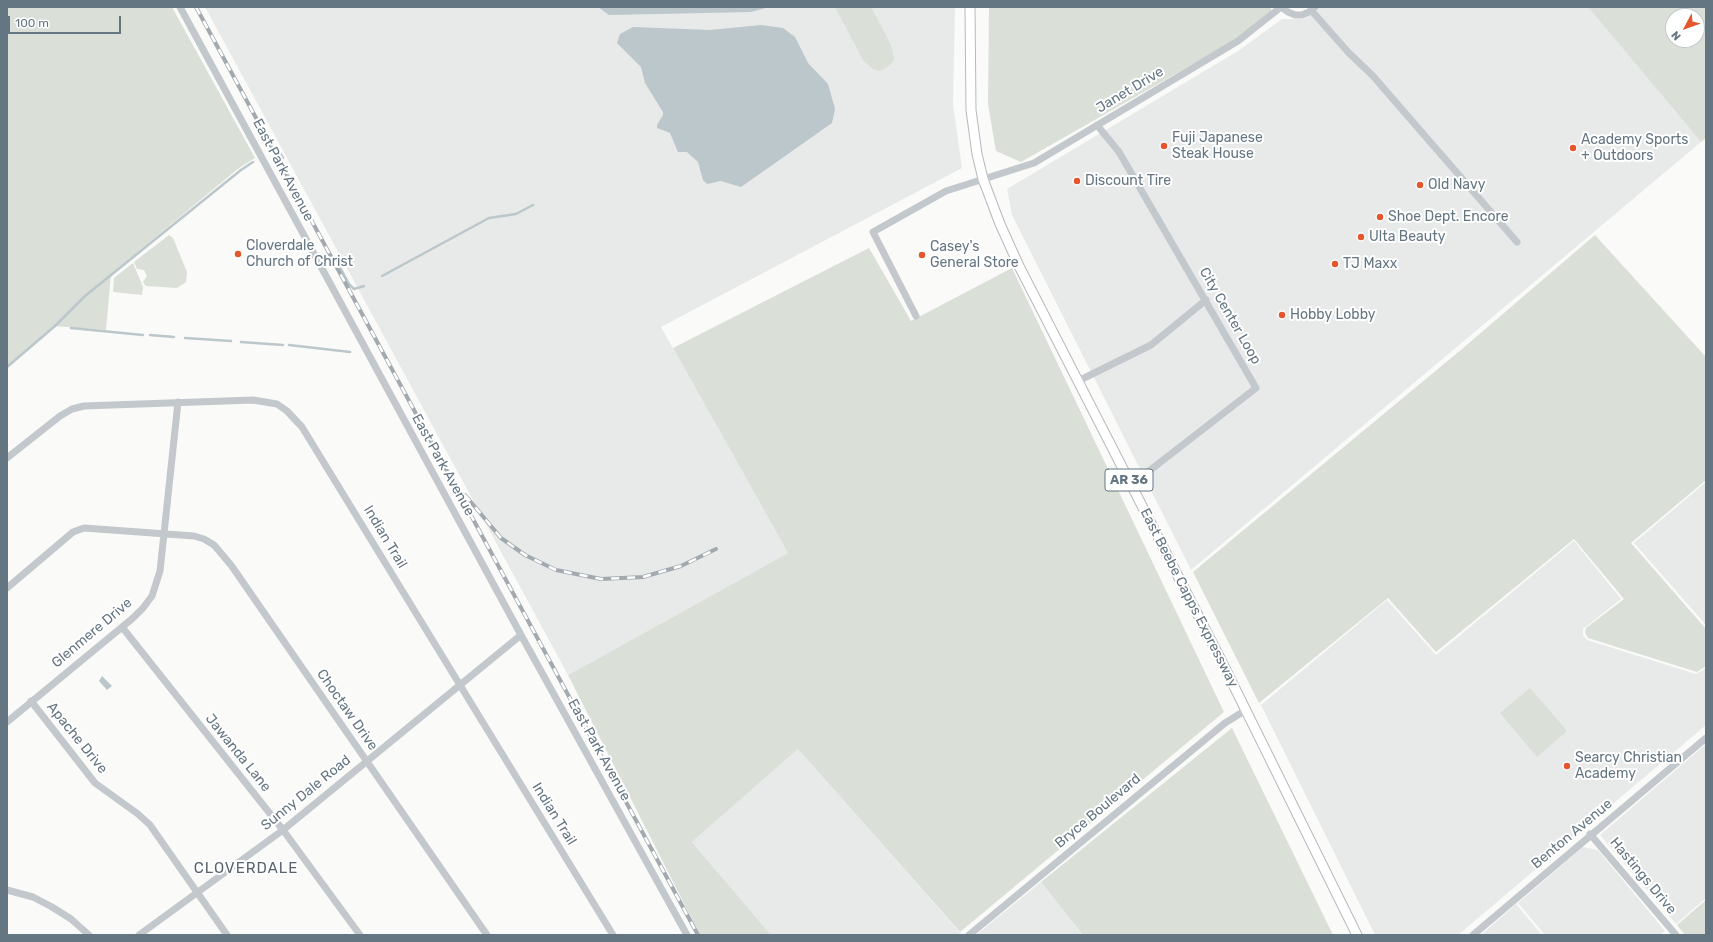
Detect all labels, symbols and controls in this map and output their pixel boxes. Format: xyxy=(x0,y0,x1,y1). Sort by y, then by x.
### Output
scale bar xyxy=(10,8,123,34)
north arrow xyxy=(1665,8,1705,48)
text: 100 m xyxy=(15,16,49,30)
text: N xyxy=(1669,28,1684,43)
street label: Janet Drive xyxy=(1093,63,1167,117)
street label: East Park Avenue xyxy=(249,116,317,224)
place label: Fuji Japanese Steak House xyxy=(1172,130,1263,162)
place label: Academy Sports + Outdoors xyxy=(1581,132,1688,164)
marker: Fuji Japanese Steak House xyxy=(1159,141,1169,151)
marker: Academy Sports + Outdoors xyxy=(1568,143,1578,153)
place label: Discount Tire xyxy=(1085,173,1171,189)
marker: Discount Tire xyxy=(1072,176,1082,186)
place label: Old Navy xyxy=(1428,177,1485,193)
marker: Old Navy xyxy=(1415,180,1425,190)
place label: Shoe Dept. Encore xyxy=(1388,209,1508,225)
marker: Shoe Dept. Encore xyxy=(1375,212,1385,222)
place label: Ulta Beauty xyxy=(1369,229,1445,245)
marker: Ulta Beauty xyxy=(1356,232,1366,242)
place label: Cloverdale Church of Christ xyxy=(246,238,353,270)
place label: Casey's General Store xyxy=(930,239,1019,272)
marker: Cloverdale Church of Christ xyxy=(233,249,243,259)
marker: Casey's General Store xyxy=(917,250,927,260)
place label: TJ Maxx xyxy=(1343,256,1397,272)
marker: TJ Maxx xyxy=(1330,259,1340,269)
street label: City Center Loop xyxy=(1195,265,1265,367)
place label: Hobby Lobby xyxy=(1290,307,1375,323)
marker: Hobby Lobby xyxy=(1277,310,1287,320)
street label: East Park Avenue xyxy=(408,411,478,519)
road number: AR 36 xyxy=(1105,469,1153,491)
street label: Indian Trail xyxy=(360,503,410,571)
street label: East Beebe Capps Expressway xyxy=(1136,506,1242,690)
street label: Glenmere Drive xyxy=(48,595,136,671)
street label: Choctaw Drive xyxy=(313,666,381,754)
street label: East Park Avenue xyxy=(564,696,634,804)
street label: Apache Drive xyxy=(43,699,111,777)
street label: Jawanda Lane xyxy=(202,711,274,795)
place label: Searcy Christian Academy xyxy=(1575,750,1682,782)
street label: Sunny Dale Road xyxy=(258,752,354,834)
marker: Searcy Christian Academy xyxy=(1562,761,1572,771)
street label: Bryce Boulevard xyxy=(1052,770,1144,852)
street label: Indian Trail xyxy=(528,780,580,848)
street label: Benton Avenue xyxy=(1528,795,1616,873)
street label: Hastings Drive xyxy=(1606,834,1680,918)
district label: CLOVERDALE xyxy=(194,860,298,878)

